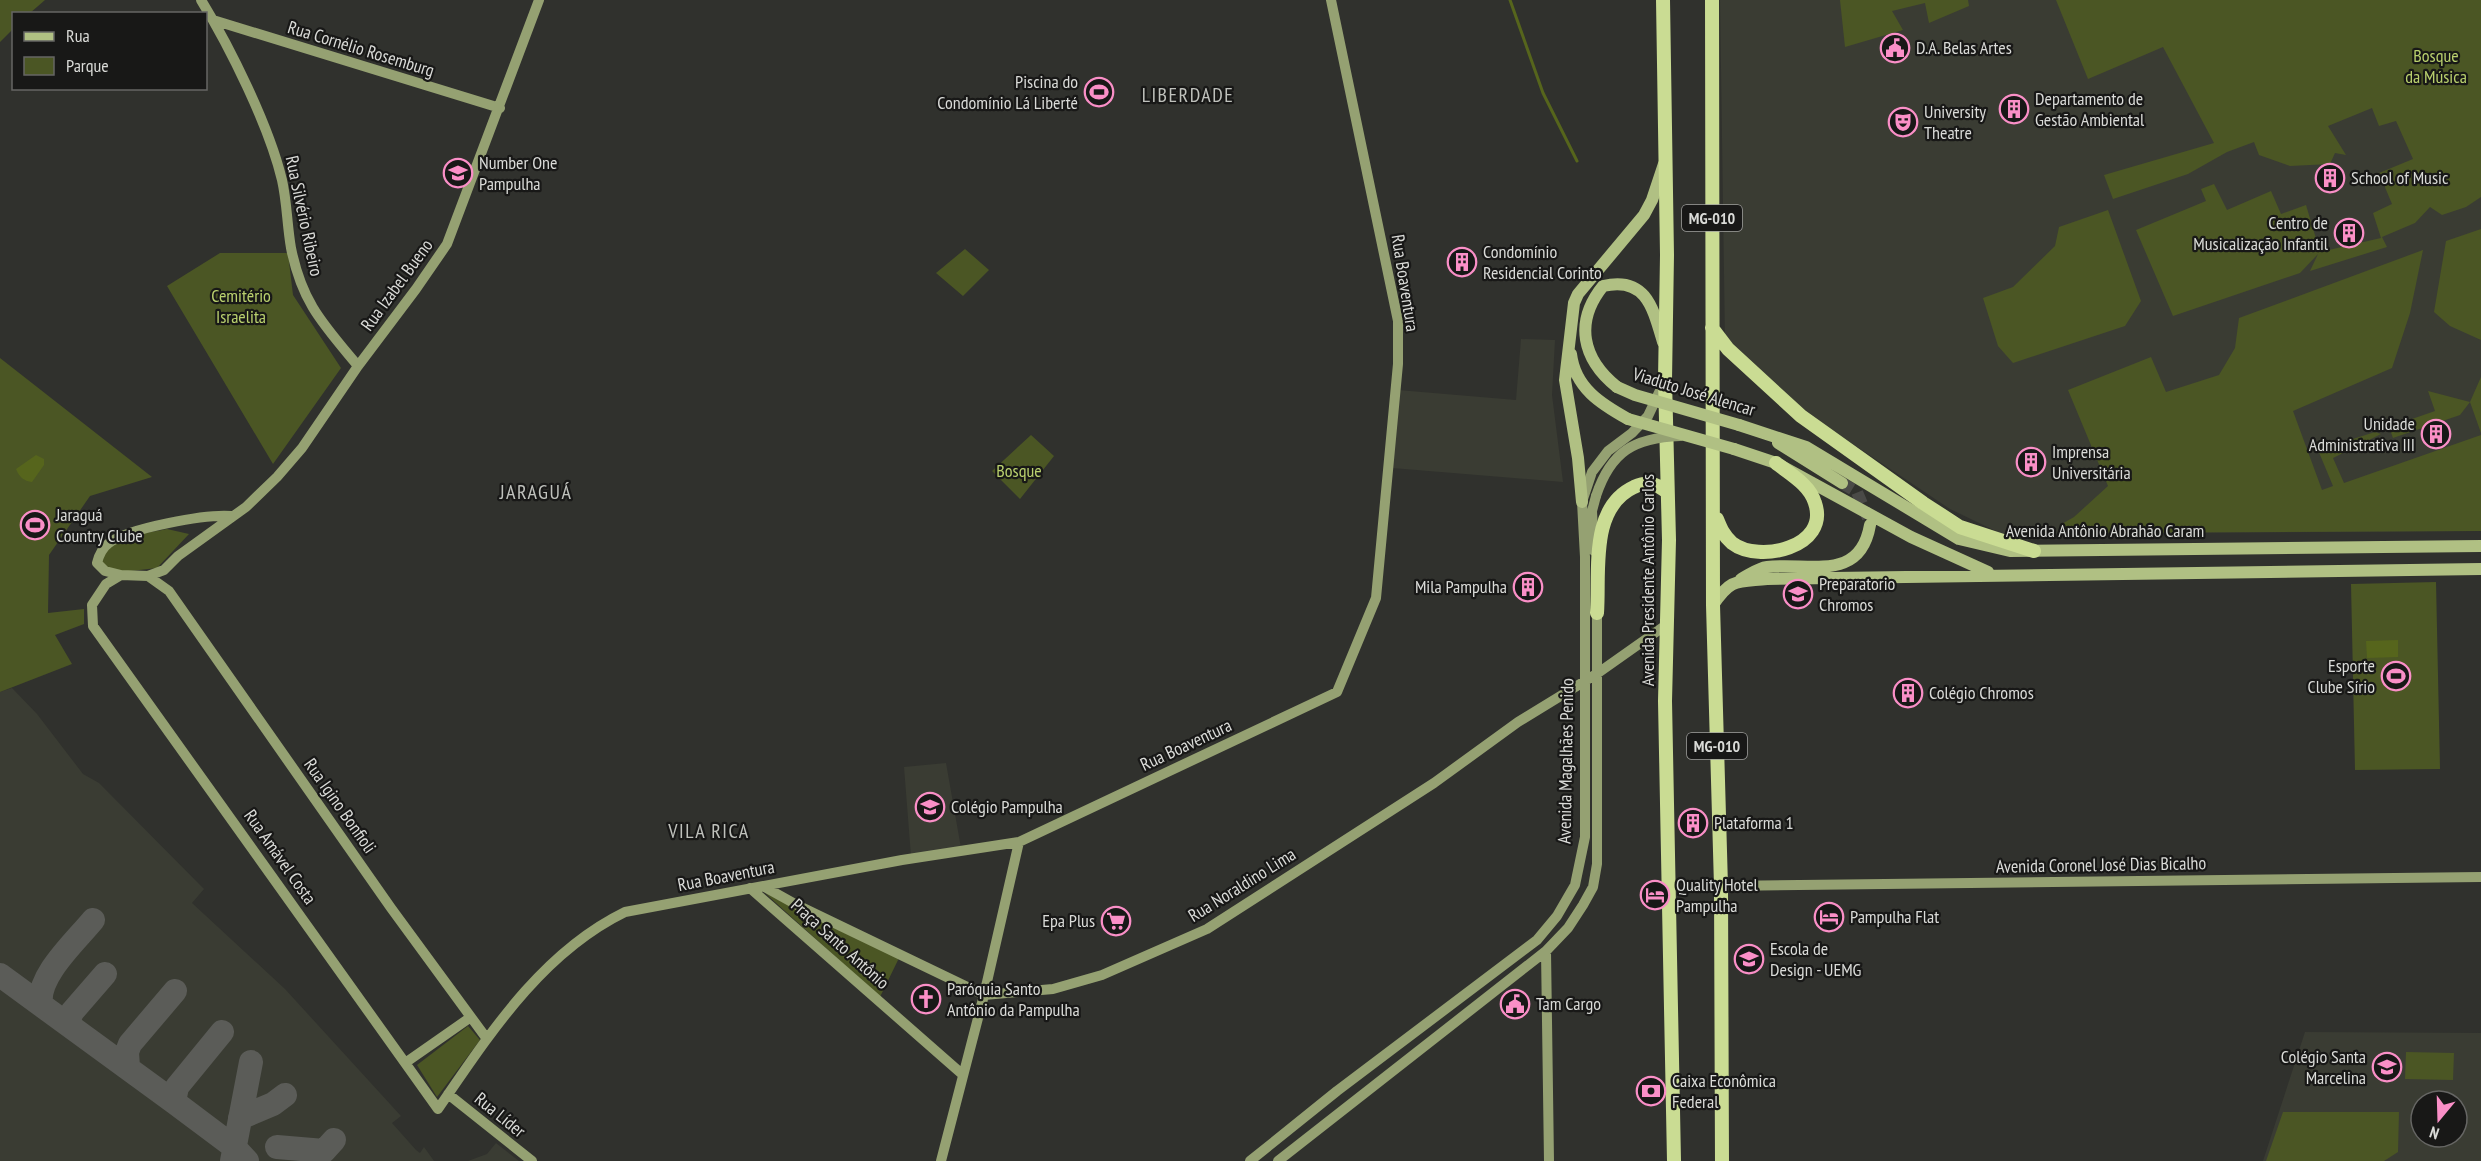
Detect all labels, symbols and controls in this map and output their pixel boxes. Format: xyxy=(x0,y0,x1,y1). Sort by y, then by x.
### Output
legend xyxy=(12,12,207,90)
street label: Rua Cornélio Rosemburg xyxy=(285,15,437,82)
text: Rua xyxy=(66,24,90,47)
public building icon: D.A. Belas Artes xyxy=(1879,32,1911,64)
place label: D.A. Belas Artes xyxy=(1916,36,2012,59)
park label: Bosque da Música xyxy=(2405,44,2467,88)
text: Parque xyxy=(66,54,109,77)
place label: Piscina do Condomínio Lá Liberté xyxy=(937,70,1078,114)
sports icon: Piscina do Condomínio Lá Liberté xyxy=(1083,76,1115,108)
district label: LIBERDADE xyxy=(1142,82,1234,108)
place label: Departamento de Gestão Ambiental xyxy=(2035,87,2145,131)
building icon: Departamento de Gestão Ambiental xyxy=(1998,93,2030,125)
place label: University Theatre xyxy=(1924,100,1986,144)
theatre icon: University Theatre xyxy=(1887,106,1919,138)
place label: Number One Pampulha xyxy=(479,151,557,195)
street label: Rua Silvério Ribeiro xyxy=(281,154,329,278)
school or university icon: Number One Pampulha xyxy=(442,157,474,189)
building icon: School of Music xyxy=(2314,162,2346,194)
place label: School of Music xyxy=(2351,166,2449,189)
road number: MG-010 xyxy=(1682,205,1742,231)
place label: Centro de Musicalização Infantil xyxy=(2193,211,2329,255)
building icon: Centro de Musicalização Infantil xyxy=(2333,217,2365,249)
street label: Rua Boaventura xyxy=(1386,233,1425,333)
street label: Rua Izabel Bueno xyxy=(356,234,438,335)
place label: Condomínio Residencial Corinto xyxy=(1483,240,1602,284)
building icon: Condomínio Residencial Corinto xyxy=(1446,246,1478,278)
park label: Cemitério Israelita xyxy=(211,284,271,328)
street label: Viaduto José Alencar xyxy=(1629,362,1758,421)
place label: Unidade Administrativa III xyxy=(2309,412,2415,456)
building icon: Unidade Administrativa III xyxy=(2420,418,2452,450)
place label: Imprensa Universitária xyxy=(2052,440,2131,484)
building icon: Imprensa Universitária xyxy=(2015,446,2047,478)
park label: Bosque xyxy=(996,459,1042,482)
street label: Avenida Presidente Antônio Carlos xyxy=(1636,474,1659,686)
district label: JARAGUÁ xyxy=(499,479,572,505)
place label: Jaraguá Country Clube xyxy=(55,503,143,547)
sports icon: Jaraguá Country Clube xyxy=(19,509,51,541)
street label: Avenida Antônio Abrahão Caram xyxy=(2006,519,2204,542)
building icon: Mila Pampulha xyxy=(1512,571,1544,603)
place label: Preparatorio Chromos xyxy=(1819,572,1896,616)
place label: Mila Pampulha xyxy=(1415,575,1507,598)
school or university icon: Preparatorio Chromos xyxy=(1782,578,1814,610)
place label: Esporte Clube Sírio xyxy=(2307,654,2375,698)
sports icon: Esporte Clube Sírio xyxy=(2380,660,2412,692)
building icon: Colégio Chromos xyxy=(1892,677,1924,709)
street label: Avenida Magalhães Penido xyxy=(1553,678,1578,844)
place label: Colégio Chromos xyxy=(1929,681,2034,704)
street label: Rua Boaventura xyxy=(1136,713,1235,776)
road number: MG-010 xyxy=(1687,733,1747,759)
street label: Rua Igino Bonfioli xyxy=(299,754,382,858)
school or university icon: Colégio Pampulha xyxy=(914,791,946,823)
place label: Colégio Pampulha xyxy=(951,795,1063,818)
street label: Rua Amável Costa xyxy=(239,805,322,909)
building icon: Plataforma 1 xyxy=(1677,807,1709,839)
place label: Plataforma 1 xyxy=(1714,811,1794,834)
district label: VILA RICA xyxy=(667,818,750,844)
street label: Rua Noraldino Lima xyxy=(1184,842,1300,927)
street label: Avenida Coronel José Dias Bicalho xyxy=(1996,851,2207,878)
street label: Rua Boaventura xyxy=(676,855,776,896)
place label: Quality Hotel Pampulha xyxy=(1676,873,1759,917)
hotel icon: Quality Hotel Pampulha xyxy=(1639,879,1671,911)
street label: Praça Santo Antônio xyxy=(786,893,894,994)
hotel icon: Pampulha Flat xyxy=(1813,901,1845,933)
supermarket icon: Epa Plus xyxy=(1100,905,1132,937)
place label: Pampulha Flat xyxy=(1850,905,1939,928)
place label: Epa Plus xyxy=(1042,909,1095,932)
place label: Escola de Design - UEMG xyxy=(1770,937,1862,981)
school or university icon: Escola de Design - UEMG xyxy=(1733,943,1765,975)
place label: Paróquia Santo Antônio da Pampulha xyxy=(947,977,1080,1021)
church icon: Paróquia Santo Antônio da Pampulha xyxy=(910,983,942,1015)
public building icon: Tam Cargo xyxy=(1499,988,1531,1020)
place label: Tam Cargo xyxy=(1536,992,1601,1015)
place label: Colégio Santa Marcelina xyxy=(2281,1045,2366,1089)
school or university icon: Colégio Santa Marcelina xyxy=(2371,1051,2403,1083)
place label: Caixa Econômica Federal xyxy=(1672,1069,1776,1113)
bank icon: Caixa Econômica Federal xyxy=(1635,1075,1667,1107)
street label: Rua Líder xyxy=(470,1087,531,1142)
north arrow xyxy=(2409,1089,2469,1149)
text: N xyxy=(2427,1122,2441,1144)

